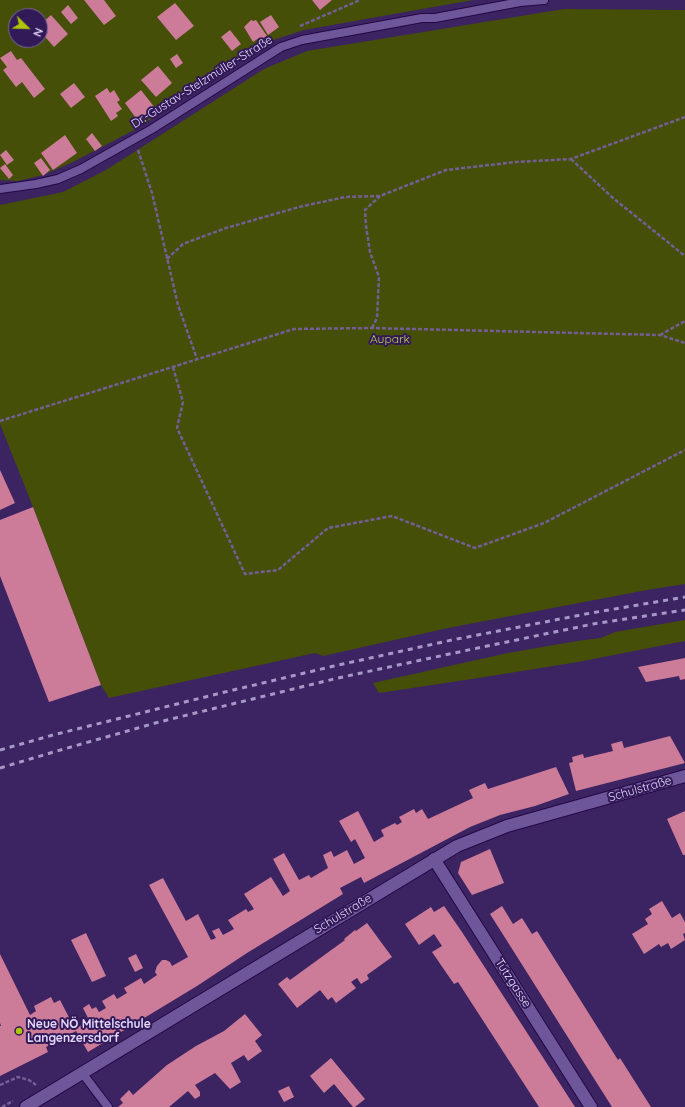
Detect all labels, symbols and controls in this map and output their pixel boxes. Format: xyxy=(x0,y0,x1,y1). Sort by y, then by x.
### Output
north arrow xyxy=(8,8,48,48)
text: N xyxy=(30,26,46,39)
street label: Dr.-Gustav-Stelzmüller-Straße xyxy=(129,33,275,131)
park label: Aupark xyxy=(370,332,410,346)
street label: Schulstraße xyxy=(607,773,673,805)
street label: Schulstraße xyxy=(311,891,375,937)
street label: Tutzgasse xyxy=(492,956,534,1010)
place label: Neue NÖ Mittelschule Langenzersdorf xyxy=(27,1017,151,1045)
marker: Neue NÖ Mittelschule Langenzersdorf xyxy=(14,1026,24,1036)

